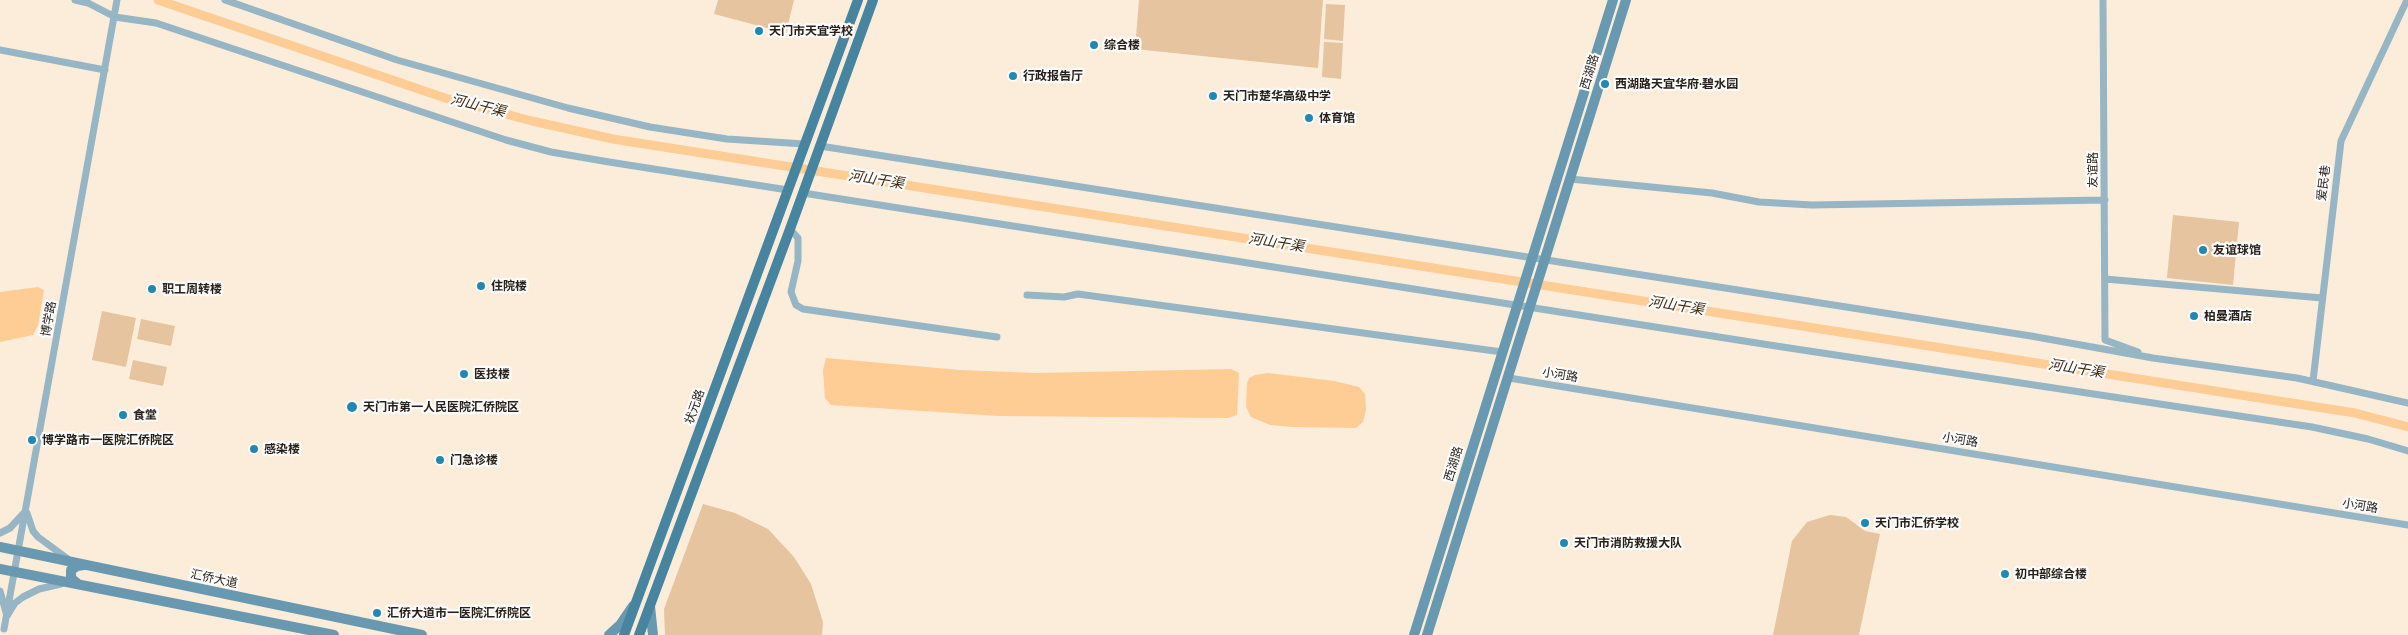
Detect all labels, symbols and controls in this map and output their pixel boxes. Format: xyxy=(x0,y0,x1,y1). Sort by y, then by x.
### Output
place label: 天门市天宜学校 xyxy=(769,24,853,38)
marker: 天门市天宜学校 xyxy=(753,25,765,37)
place label: 综合楼 xyxy=(1104,38,1140,52)
marker: 综合楼 xyxy=(1088,39,1100,51)
street label: 西湖路 xyxy=(1578,53,1602,91)
place label: 行政报告厅 xyxy=(1023,69,1083,83)
marker: 行政报告厅 xyxy=(1007,70,1019,82)
place label: 西湖路天宜华府·碧水园 xyxy=(1615,77,1738,91)
marker: 西湖路天宜华府·碧水园 xyxy=(1599,78,1611,90)
place label: 天门市楚华高级中学 xyxy=(1223,89,1331,103)
marker: 天门市楚华高级中学 xyxy=(1207,90,1219,102)
water label: 河山干渠 xyxy=(449,91,507,121)
place label: 体育馆 xyxy=(1319,111,1355,125)
marker: 体育馆 xyxy=(1303,112,1315,124)
street label: 友谊路 xyxy=(2086,152,2100,188)
street label: 爱民巷 xyxy=(2315,164,2333,202)
water label: 河山干渠 xyxy=(847,167,905,193)
water label: 河山干渠 xyxy=(1247,230,1305,256)
place label: 友谊球馆 xyxy=(2213,243,2261,257)
marker: 友谊球馆 xyxy=(2197,244,2209,256)
place label: 住院楼 xyxy=(491,279,527,293)
marker: 住院楼 xyxy=(475,280,487,292)
place label: 职工周转楼 xyxy=(162,282,222,296)
marker: 职工周转楼 xyxy=(146,283,158,295)
water label: 河山干渠 xyxy=(1647,293,1705,319)
street label: 博学路 xyxy=(39,300,59,338)
place label: 柏曼酒店 xyxy=(2204,309,2252,323)
marker: 柏曼酒店 xyxy=(2188,310,2200,322)
water label: 河山干渠 xyxy=(2047,356,2105,382)
street label: 小河路 xyxy=(1541,365,1579,385)
place label: 医技楼 xyxy=(474,367,510,381)
marker: 医技楼 xyxy=(458,368,470,380)
street label: 状元路 xyxy=(682,388,708,426)
marker: 天门市第一人民医院汇侨院区 xyxy=(345,400,359,414)
place label: 天门市第一人民医院汇侨院区 xyxy=(363,400,519,414)
place label: 食堂 xyxy=(133,408,157,422)
marker: 食堂 xyxy=(117,409,129,421)
street label: 小河路 xyxy=(1941,430,1979,450)
place label: 博学路市一医院汇侨院区 xyxy=(42,433,174,447)
marker: 博学路市一医院汇侨院区 xyxy=(26,434,38,446)
place label: 感染楼 xyxy=(264,442,300,456)
marker: 感染楼 xyxy=(248,443,260,455)
street label: 西湖路 xyxy=(1442,445,1466,483)
place label: 门急诊楼 xyxy=(450,453,498,467)
marker: 门急诊楼 xyxy=(434,454,446,466)
street label: 小河路 xyxy=(2341,496,2379,516)
place label: 天门市汇侨学校 xyxy=(1875,516,1959,530)
marker: 天门市汇侨学校 xyxy=(1859,517,1871,529)
place label: 天门市消防救援大队 xyxy=(1574,536,1682,550)
marker: 天门市消防救援大队 xyxy=(1558,537,1570,549)
street label: 汇侨大道 xyxy=(189,567,239,591)
place label: 初中部综合楼 xyxy=(2015,567,2087,581)
marker: 初中部综合楼 xyxy=(1999,568,2011,580)
place label: 汇侨大道市一医院汇侨院区 xyxy=(387,606,531,620)
marker: 汇侨大道市一医院汇侨院区 xyxy=(371,607,383,619)

